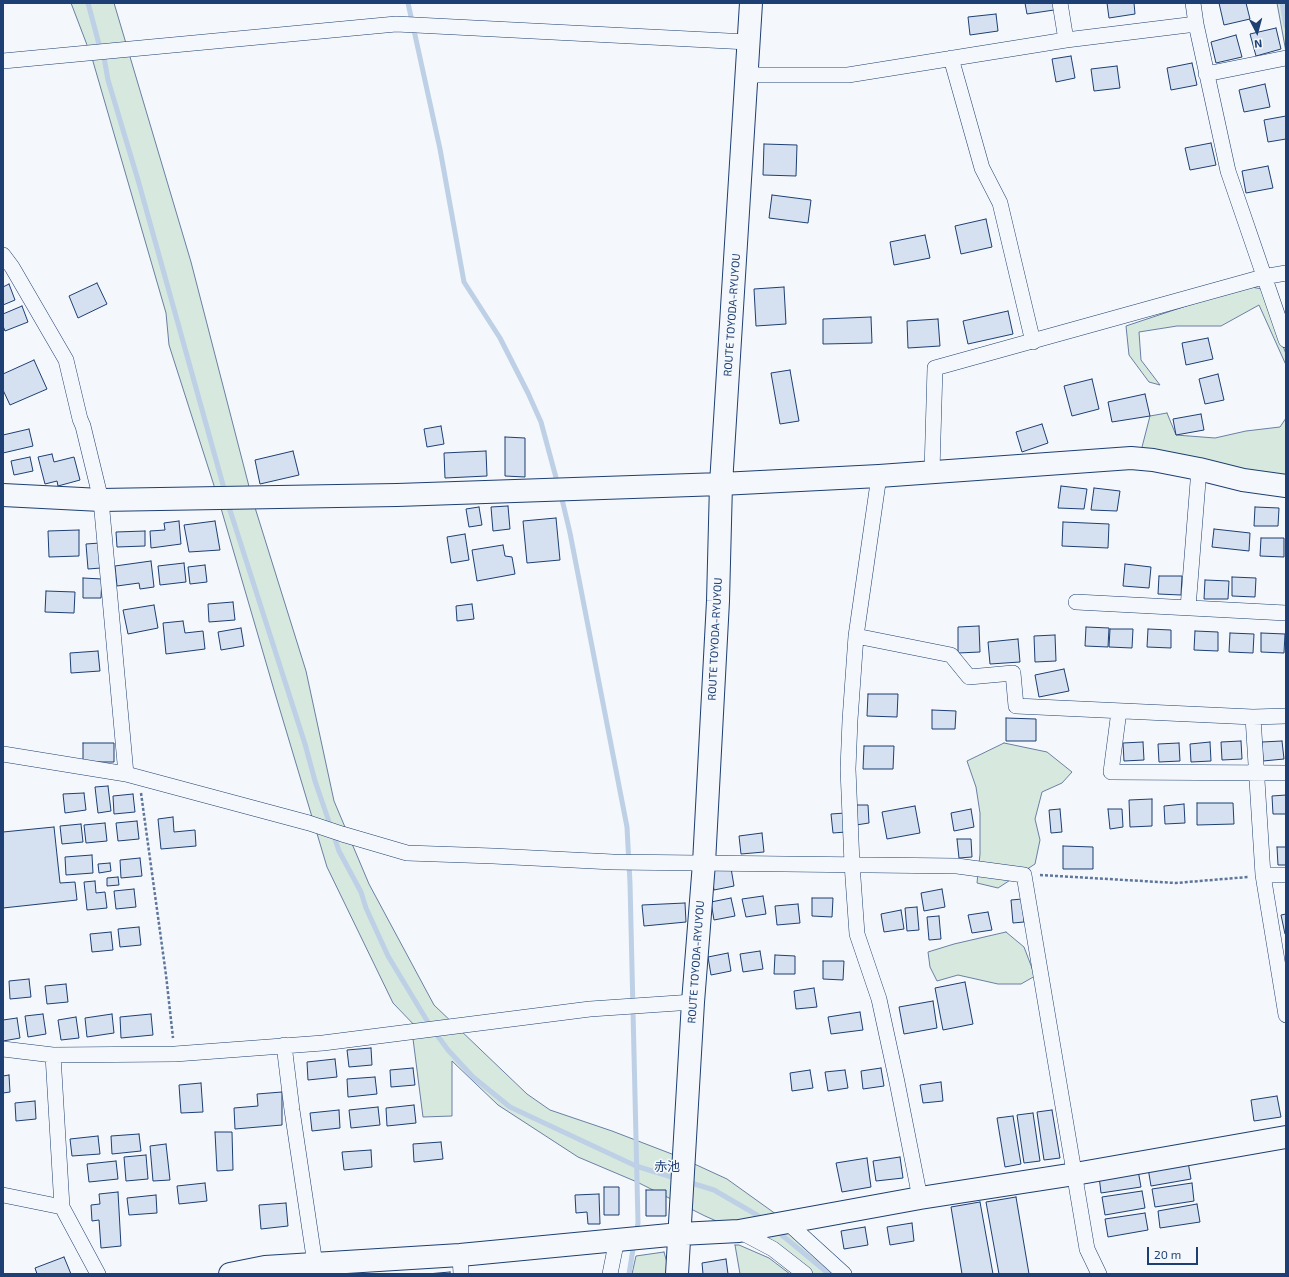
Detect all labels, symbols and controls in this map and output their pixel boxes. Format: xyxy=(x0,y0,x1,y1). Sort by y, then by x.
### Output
north arrow xyxy=(1237,12,1277,52)
text: N xyxy=(1254,38,1263,51)
street label: ROUTE TOYODA-RYUYOU xyxy=(721,253,743,377)
street label: ROUTE TOYODA-RYUYOU xyxy=(705,577,725,701)
street label: ROUTE TOYODA-RYUYOU xyxy=(685,900,707,1024)
district label: 赤池 xyxy=(654,1159,680,1175)
scale bar xyxy=(1149,1239,1200,1265)
text: 20 m xyxy=(1154,1247,1181,1261)

